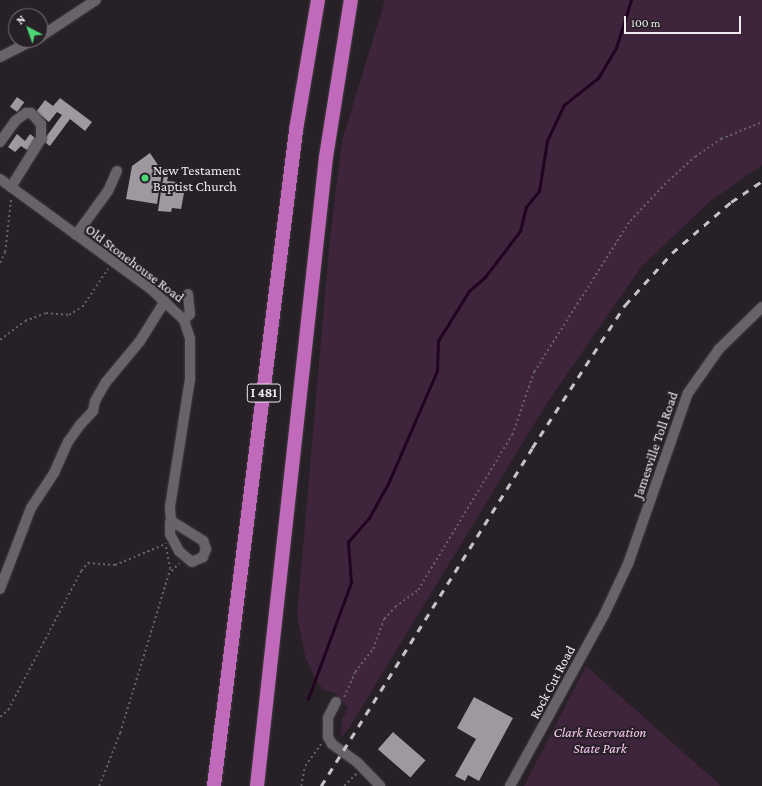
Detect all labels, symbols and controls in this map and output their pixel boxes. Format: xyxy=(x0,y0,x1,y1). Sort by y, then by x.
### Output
north arrow xyxy=(8,8,48,48)
scale bar xyxy=(626,8,743,34)
text: N xyxy=(14,13,28,27)
text: 100 m xyxy=(631,16,660,30)
place label: New Testament Baptist Church xyxy=(153,162,240,194)
marker: New Testament Baptist Church xyxy=(140,173,150,183)
street label: Old Stonehouse Road xyxy=(82,220,188,306)
road number: I 481 xyxy=(246,382,282,404)
street label: Jamesville Toll Road xyxy=(629,389,681,501)
street label: Rock Cut Road xyxy=(526,642,578,722)
park label: Clark Reservation State Park xyxy=(554,724,646,756)

